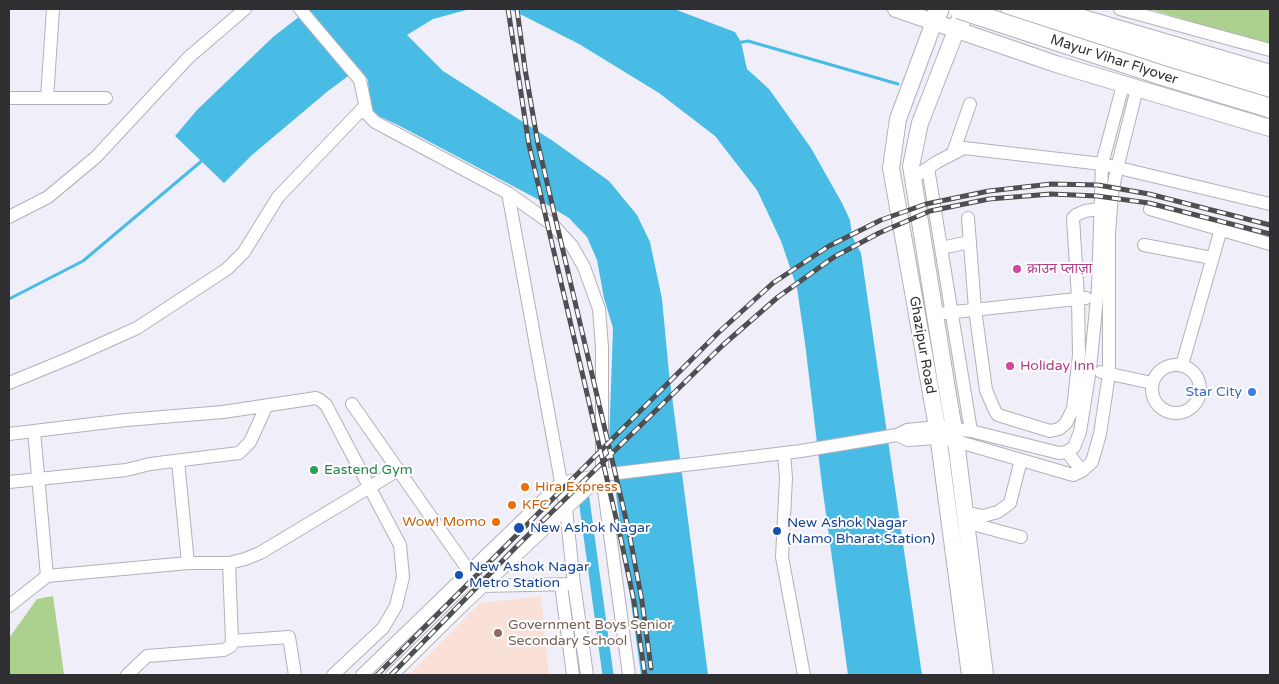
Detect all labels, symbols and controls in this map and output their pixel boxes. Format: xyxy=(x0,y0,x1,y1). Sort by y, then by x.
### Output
street label: Mayur Vihar Flyover xyxy=(1048,31,1180,89)
place label: क्राउन प्लाज़ा xyxy=(1027,261,1092,277)
marker: क्राउन प्लाज़ा xyxy=(1011,263,1023,275)
street label: Ghazipur Road xyxy=(905,295,939,395)
place label: Holiday Inn xyxy=(1020,358,1094,374)
marker: Holiday Inn xyxy=(1004,360,1016,372)
place label: Star City xyxy=(1185,384,1242,400)
marker: Star City xyxy=(1246,386,1258,398)
place label: Eastend Gym xyxy=(324,462,413,478)
marker: Eastend Gym xyxy=(308,464,320,476)
place label: Hira Express xyxy=(535,479,618,495)
marker: Hira Express xyxy=(519,481,531,493)
place label: KFC xyxy=(522,497,549,513)
marker: KFC xyxy=(506,499,518,511)
place label: Wow! Momo xyxy=(402,514,486,530)
place label: New Ashok Nagar (Namo Bharat Station) xyxy=(787,515,935,548)
marker: Wow! Momo xyxy=(490,516,502,528)
place label: New Ashok Nagar xyxy=(530,520,650,536)
marker: New Ashok Nagar xyxy=(512,521,526,535)
marker: New Ashok Nagar (Namo Bharat Station) xyxy=(771,525,783,537)
place label: New Ashok Nagar Metro Station xyxy=(469,559,589,592)
marker: New Ashok Nagar Metro Station xyxy=(453,569,465,581)
place label: Government Boys Senior Secondary School xyxy=(508,617,673,650)
marker: Government Boys Senior Secondary School xyxy=(492,627,504,639)

